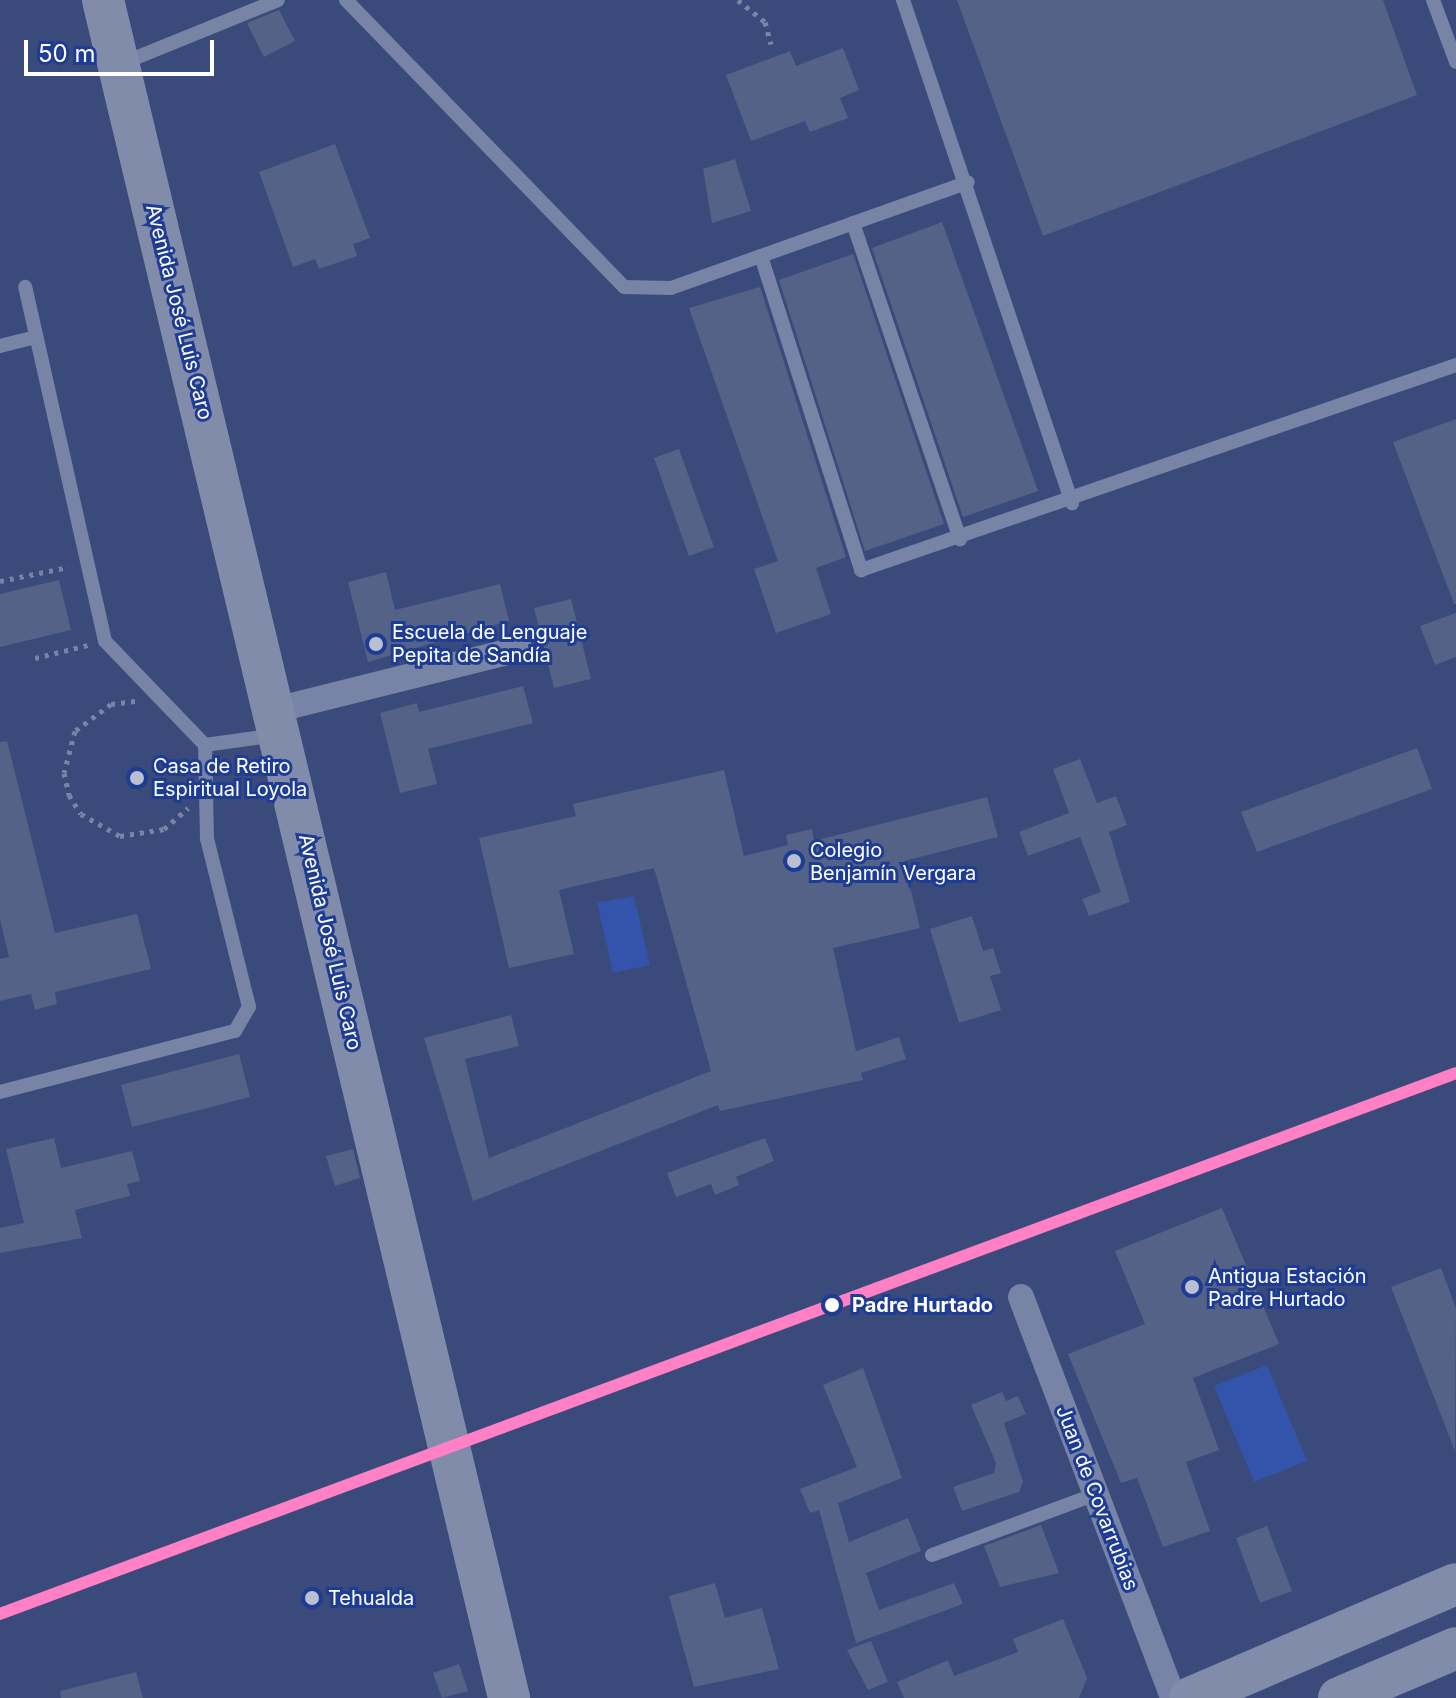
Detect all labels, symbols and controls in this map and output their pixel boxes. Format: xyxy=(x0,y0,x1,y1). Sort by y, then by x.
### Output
scale bar xyxy=(28,24,218,74)
text: 50 m xyxy=(38,39,96,68)
street label: Avenida José Luis Caro xyxy=(141,202,217,422)
place label: Escuela de Lenguaje Pepita de Sandía xyxy=(392,620,587,667)
marker: Escuela de Lenguaje Pepita de Sandía xyxy=(367,635,385,653)
place label: Casa de Retiro Espiritual Loyola xyxy=(153,754,307,801)
marker: Casa de Retiro Espiritual Loyola xyxy=(128,769,146,787)
street label: Avenida José Luis Caro xyxy=(293,832,367,1052)
place label: Colegio Benjamín Vergara xyxy=(810,838,976,885)
marker: Colegio Benjamín Vergara xyxy=(785,852,803,870)
place label: Antigua Estación Padre Hurtado xyxy=(1208,1264,1366,1311)
marker: Antigua Estación Padre Hurtado xyxy=(1183,1278,1201,1296)
marker: Padre Hurtado xyxy=(819,1292,845,1318)
place label: Padre Hurtado xyxy=(852,1293,993,1317)
street label: Juan de Covarrubias xyxy=(1051,1402,1143,1594)
place label: Tehualda xyxy=(328,1586,414,1610)
marker: Tehualda xyxy=(303,1589,321,1607)

